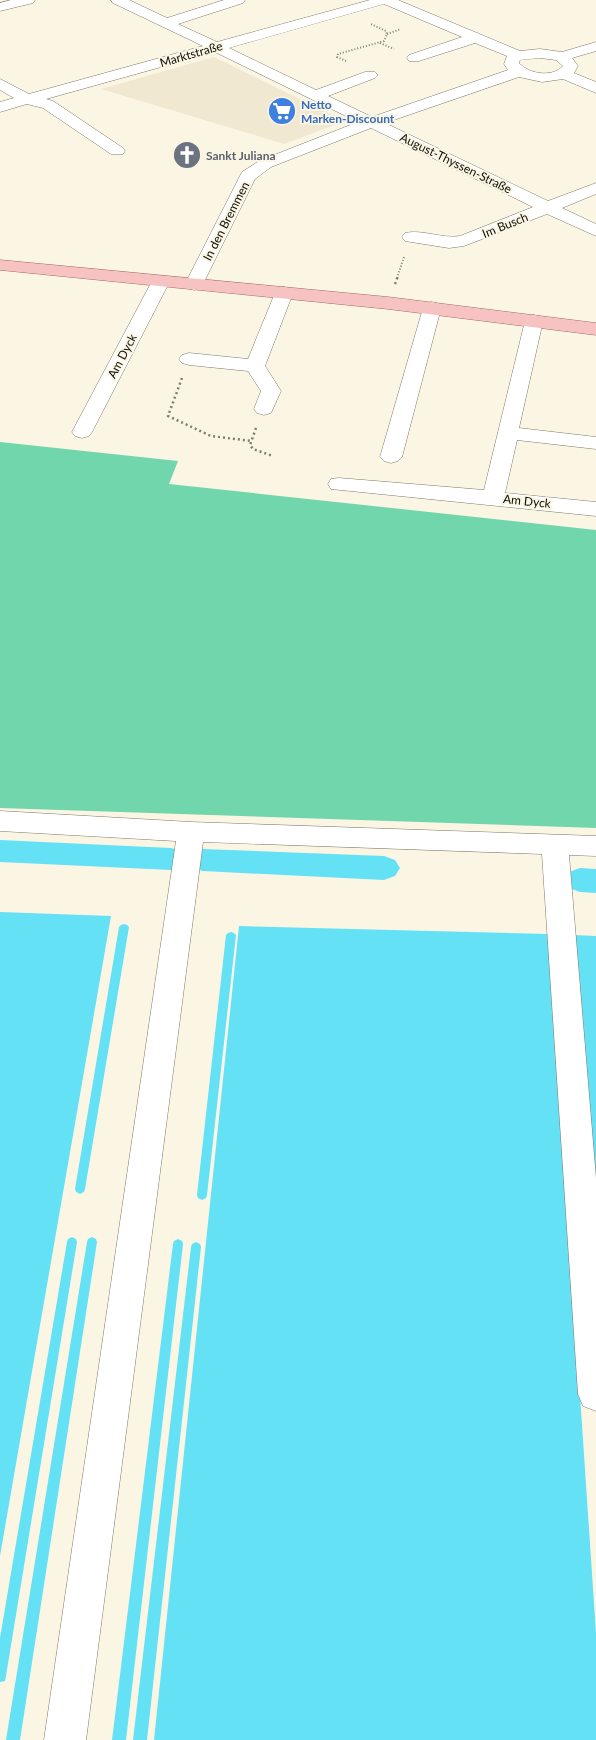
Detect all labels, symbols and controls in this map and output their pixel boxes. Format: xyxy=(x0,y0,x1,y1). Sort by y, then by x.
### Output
street label: Marktstraße xyxy=(158,38,224,70)
supermarket icon: Netto Marken-Discount xyxy=(267,96,297,126)
place label: Netto Marken-Discount xyxy=(301,97,395,126)
street label: August-Thyssen-Straße xyxy=(398,129,514,197)
church icon: Sankt Juliana xyxy=(172,140,202,170)
place label: Sankt Juliana xyxy=(206,148,276,163)
street label: In den Bremmen xyxy=(200,179,252,263)
street label: Im Busch xyxy=(480,209,530,241)
street label: Am Dyck xyxy=(104,331,140,381)
street label: Am Dyck xyxy=(502,491,553,511)

